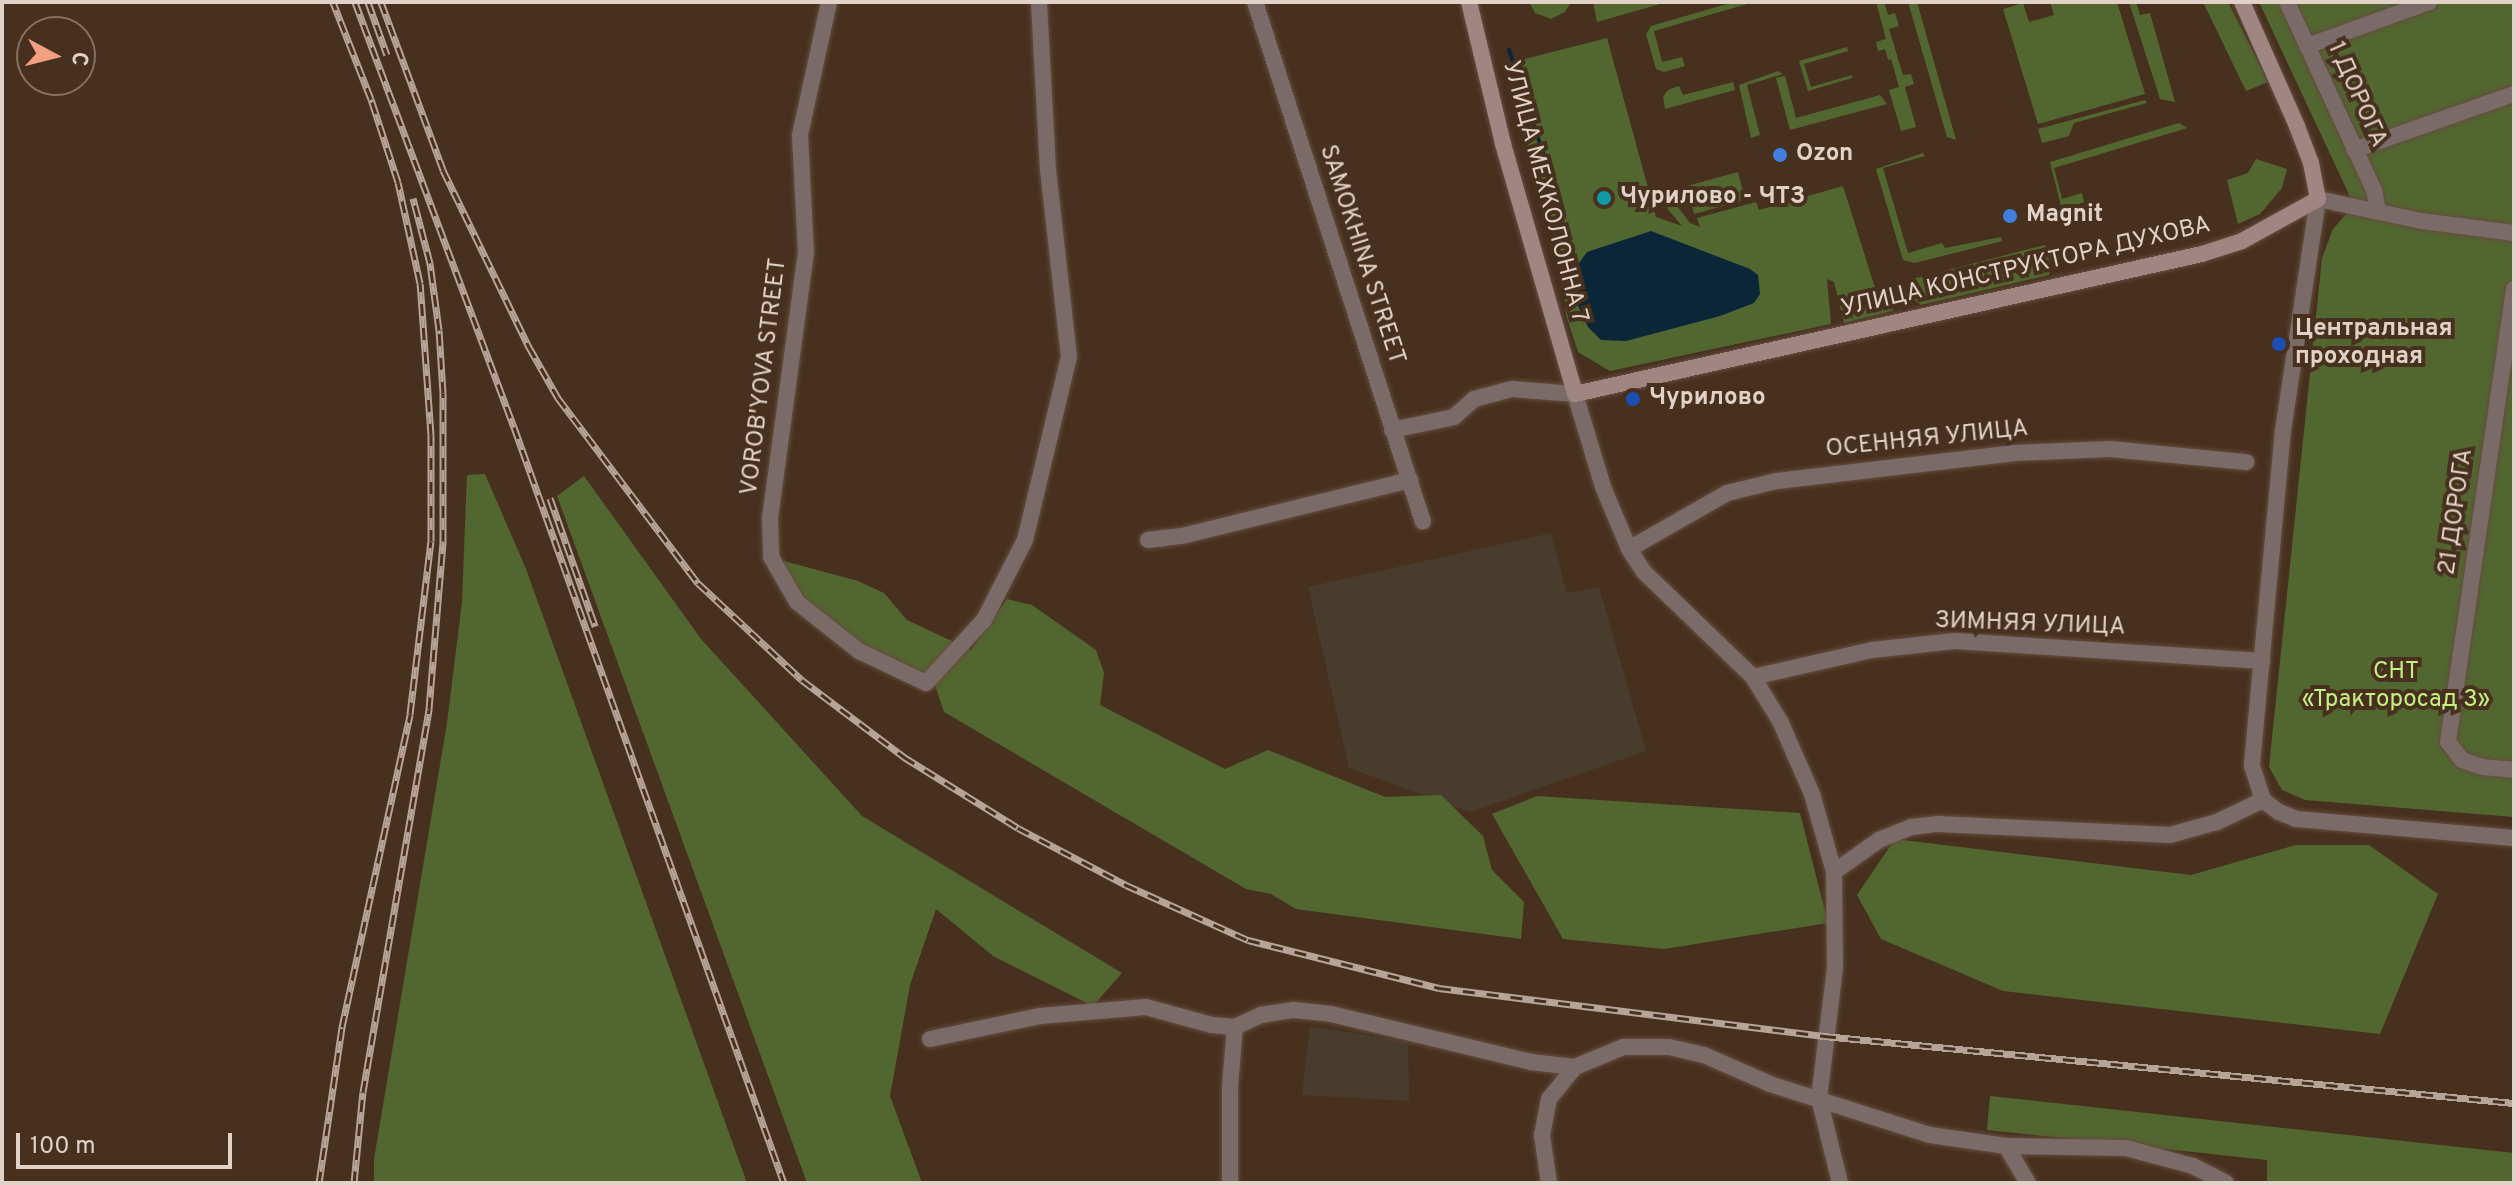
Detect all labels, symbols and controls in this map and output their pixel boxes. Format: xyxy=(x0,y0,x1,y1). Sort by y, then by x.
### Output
north arrow xyxy=(16,16,96,96)
street label: 1 ДОРОГА xyxy=(2320,38,2392,152)
text: С xyxy=(64,50,93,67)
street label: УЛИЦА МЕХКОЛОННА 7 xyxy=(1495,56,1593,328)
street label: SAMOKHINA STREET xyxy=(1312,141,1410,369)
place label: Ozon xyxy=(1796,141,1853,169)
marker: Ozon xyxy=(1771,146,1789,164)
place label: Чурилово - ЧТЗ xyxy=(1620,184,1805,212)
marker: Чурилово - ЧТЗ xyxy=(1595,189,1613,207)
place label: Magnit xyxy=(2026,202,2103,230)
marker: Magnit xyxy=(2001,207,2019,225)
street label: УЛИЦА КОНСТРУКТОРА ДУХОВА xyxy=(1838,211,2214,325)
street label: VOROB'YOVA STREET xyxy=(736,256,794,498)
place label: Центральная проходная xyxy=(2295,316,2453,372)
marker: Центральная проходная xyxy=(2270,335,2288,353)
place label: Чурилово xyxy=(1649,385,1766,413)
marker: Чурилово xyxy=(1624,390,1642,408)
street label: ОСЕННЯЯ УЛИЦА xyxy=(1824,415,2030,465)
street label: 21 ДОРОГА xyxy=(2434,447,2480,577)
street label: ЗИМНЯЯ УЛИЦА xyxy=(1934,607,2126,643)
park label: СНТ «Тракторосад 3» xyxy=(2302,659,2490,715)
scale bar xyxy=(20,1117,236,1167)
text: 100 m xyxy=(30,1132,96,1162)

